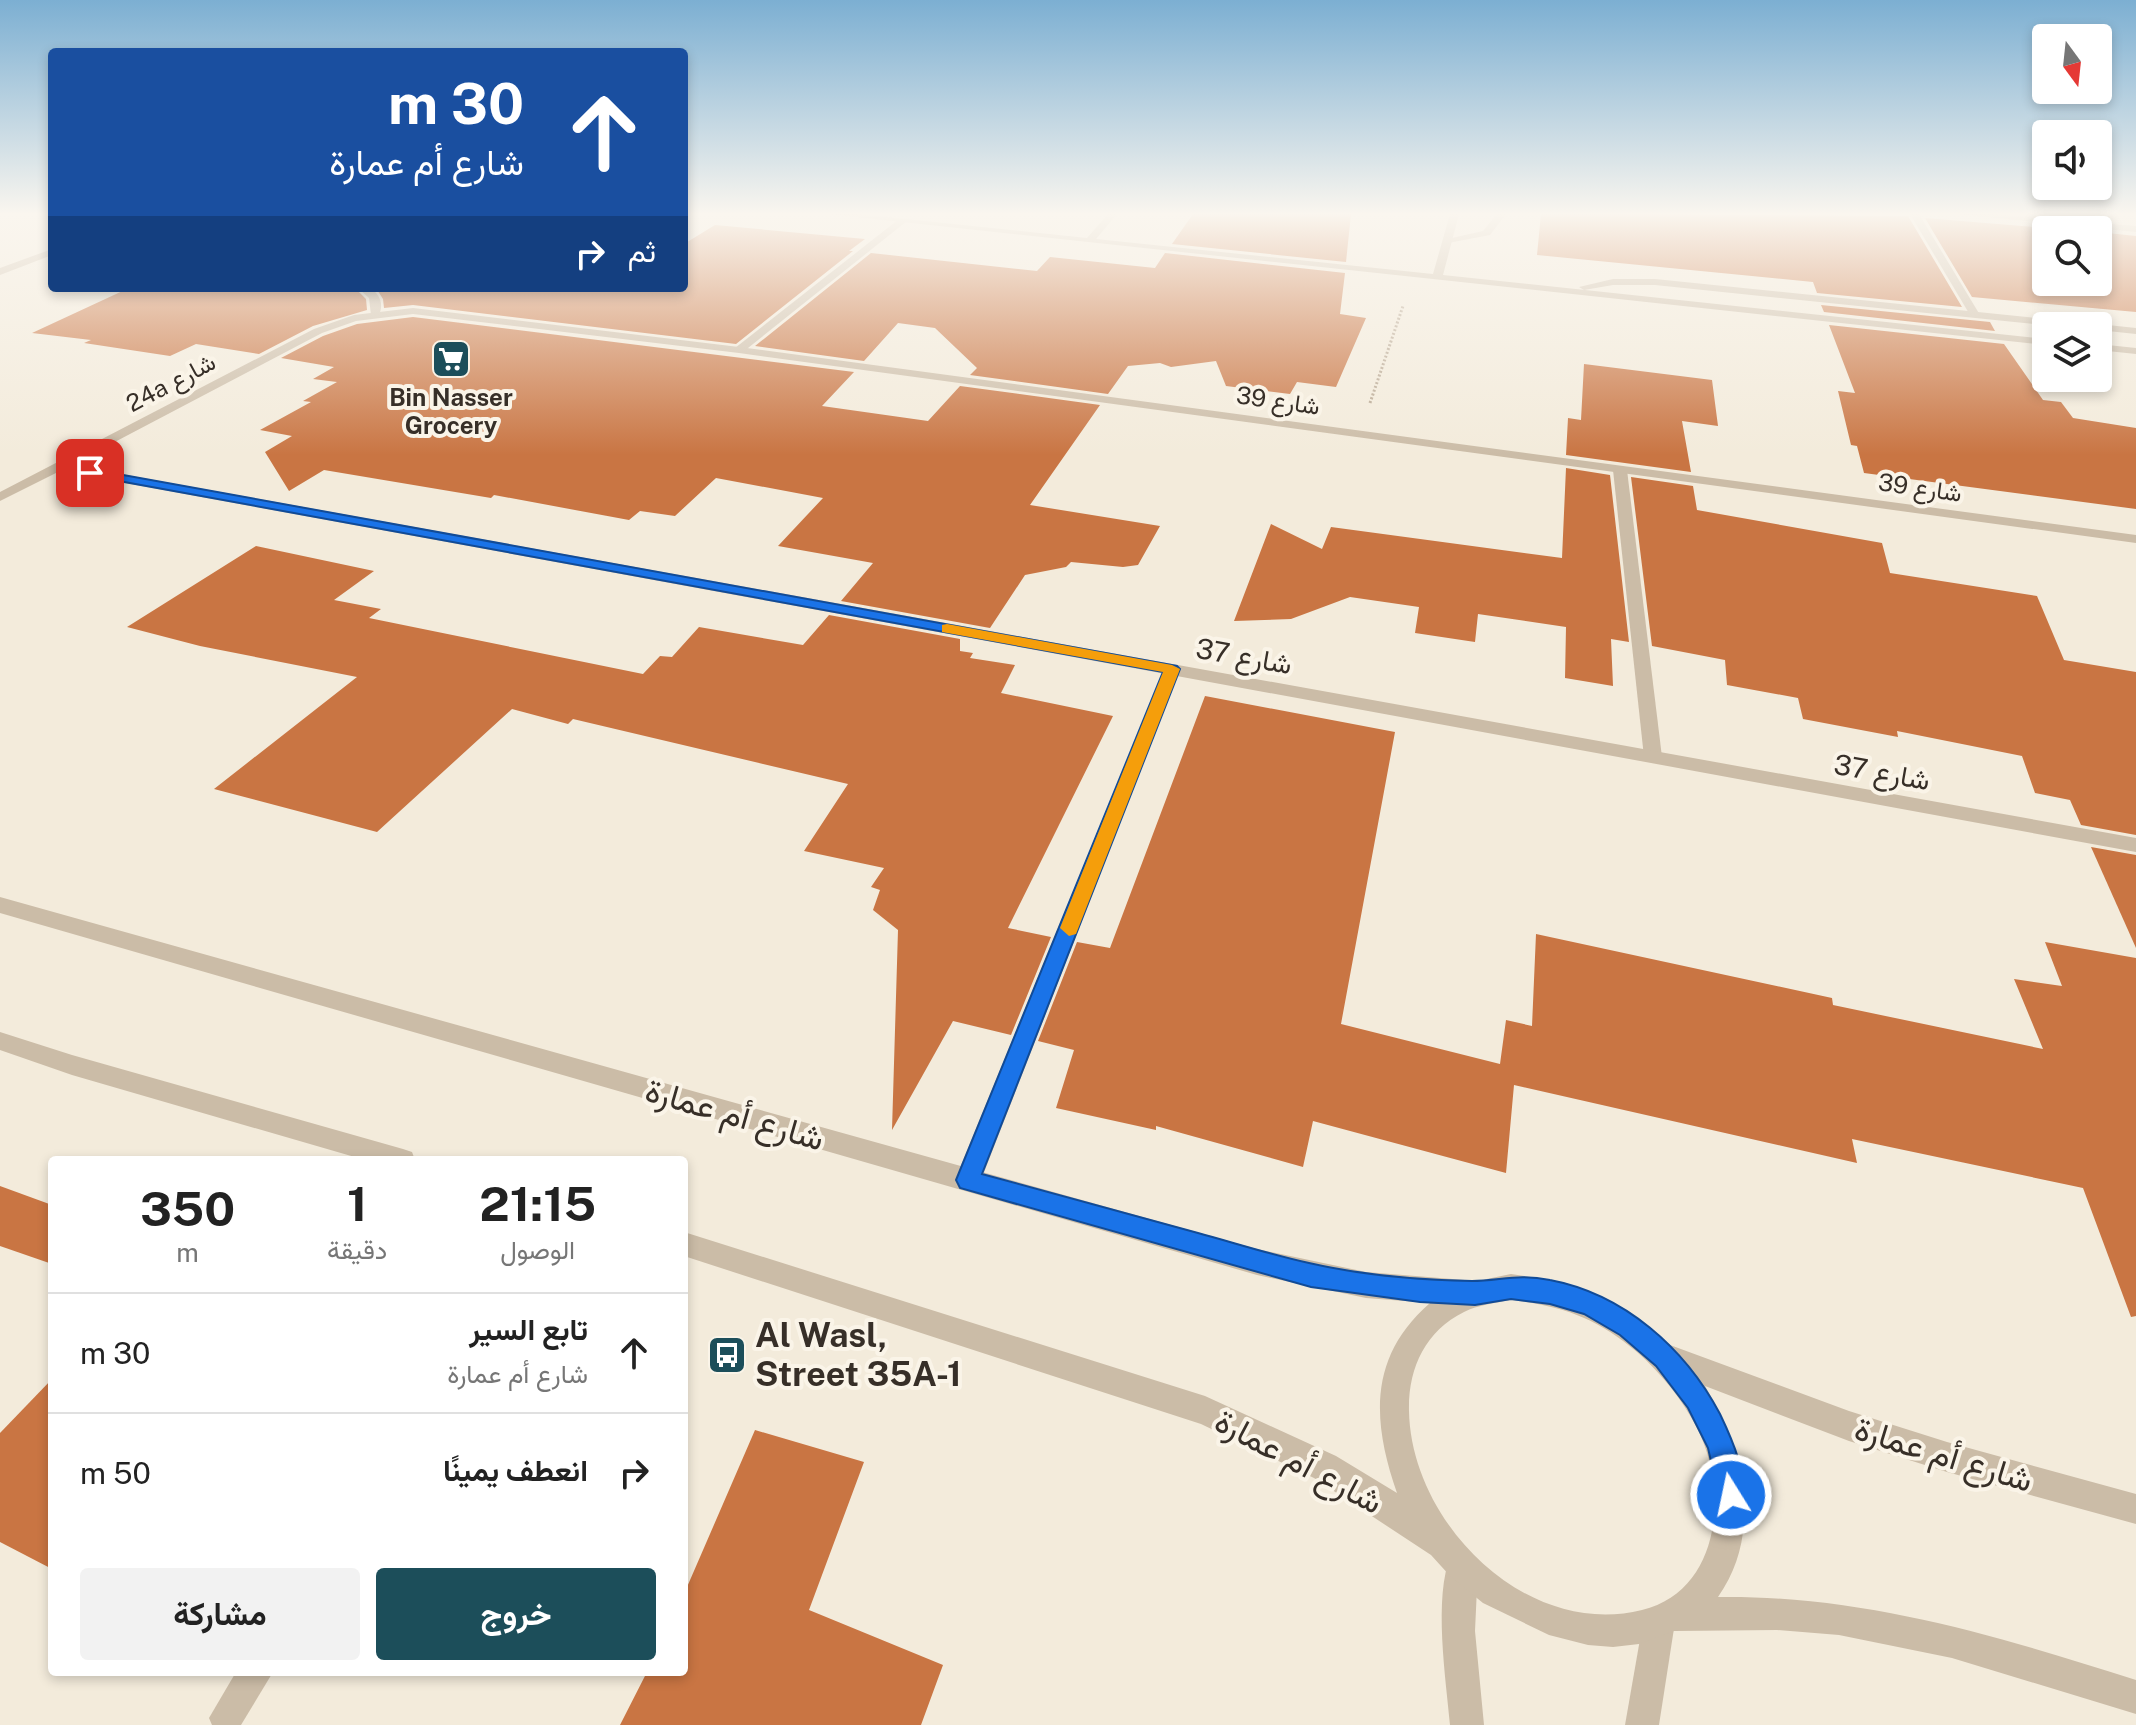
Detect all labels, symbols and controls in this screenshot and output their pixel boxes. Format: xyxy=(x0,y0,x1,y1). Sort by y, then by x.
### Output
north arrow xyxy=(2032,24,2112,104)
map controls xyxy=(2032,24,2112,392)
text: 30 m xyxy=(388,71,524,137)
icon: ahead xyxy=(552,80,656,184)
button: sound xyxy=(2032,120,2112,200)
text: شارع أم عمارة xyxy=(329,141,524,183)
button: search xyxy=(2032,216,2112,296)
icon: right xyxy=(568,232,612,276)
text: ثم xyxy=(628,233,656,269)
button: layers xyxy=(2032,312,2112,392)
supermarket icon: Bin Nasser Grocery xyxy=(430,338,472,380)
street label: 24a شارع xyxy=(121,347,221,420)
street label: شارع 39 xyxy=(1234,380,1322,423)
place label: Bin Nasser Grocery xyxy=(389,383,513,439)
pin xyxy=(56,439,124,507)
icon: arrive xyxy=(68,451,112,495)
street label: شارع 39 xyxy=(1876,467,1964,510)
street label: شارع 37 xyxy=(1193,631,1295,683)
street label: شارع 37 xyxy=(1831,747,1933,799)
street label: شارع أم عمارة xyxy=(640,1069,829,1161)
text: 1 xyxy=(347,1175,367,1232)
text: 21:15 xyxy=(479,1175,596,1232)
text: 350 xyxy=(140,1180,235,1237)
text: دقيقة xyxy=(327,1234,387,1265)
text: الوصول xyxy=(500,1234,575,1265)
text: m xyxy=(176,1237,199,1268)
text: تابع السير xyxy=(469,1311,588,1347)
place label: Al Wasl, Street 35A-1 xyxy=(755,1315,961,1394)
icon: ahead xyxy=(612,1331,656,1375)
bus stop icon: Al Wasl, Street 35A-1 xyxy=(706,1334,748,1376)
text: 30 m xyxy=(80,1335,150,1371)
text: شارع أم عمارة xyxy=(447,1358,588,1389)
street label: شارع أم عمارة xyxy=(1207,1400,1390,1524)
street label: شارع أم عمارة xyxy=(1849,1408,2038,1503)
icon: right xyxy=(612,1451,656,1495)
text: انعطف يمينًا xyxy=(443,1452,588,1488)
position arrow xyxy=(1689,1453,1773,1537)
text: 50 m xyxy=(80,1455,151,1491)
button: مشاركة xyxy=(80,1568,360,1660)
button: خروج xyxy=(376,1568,656,1660)

